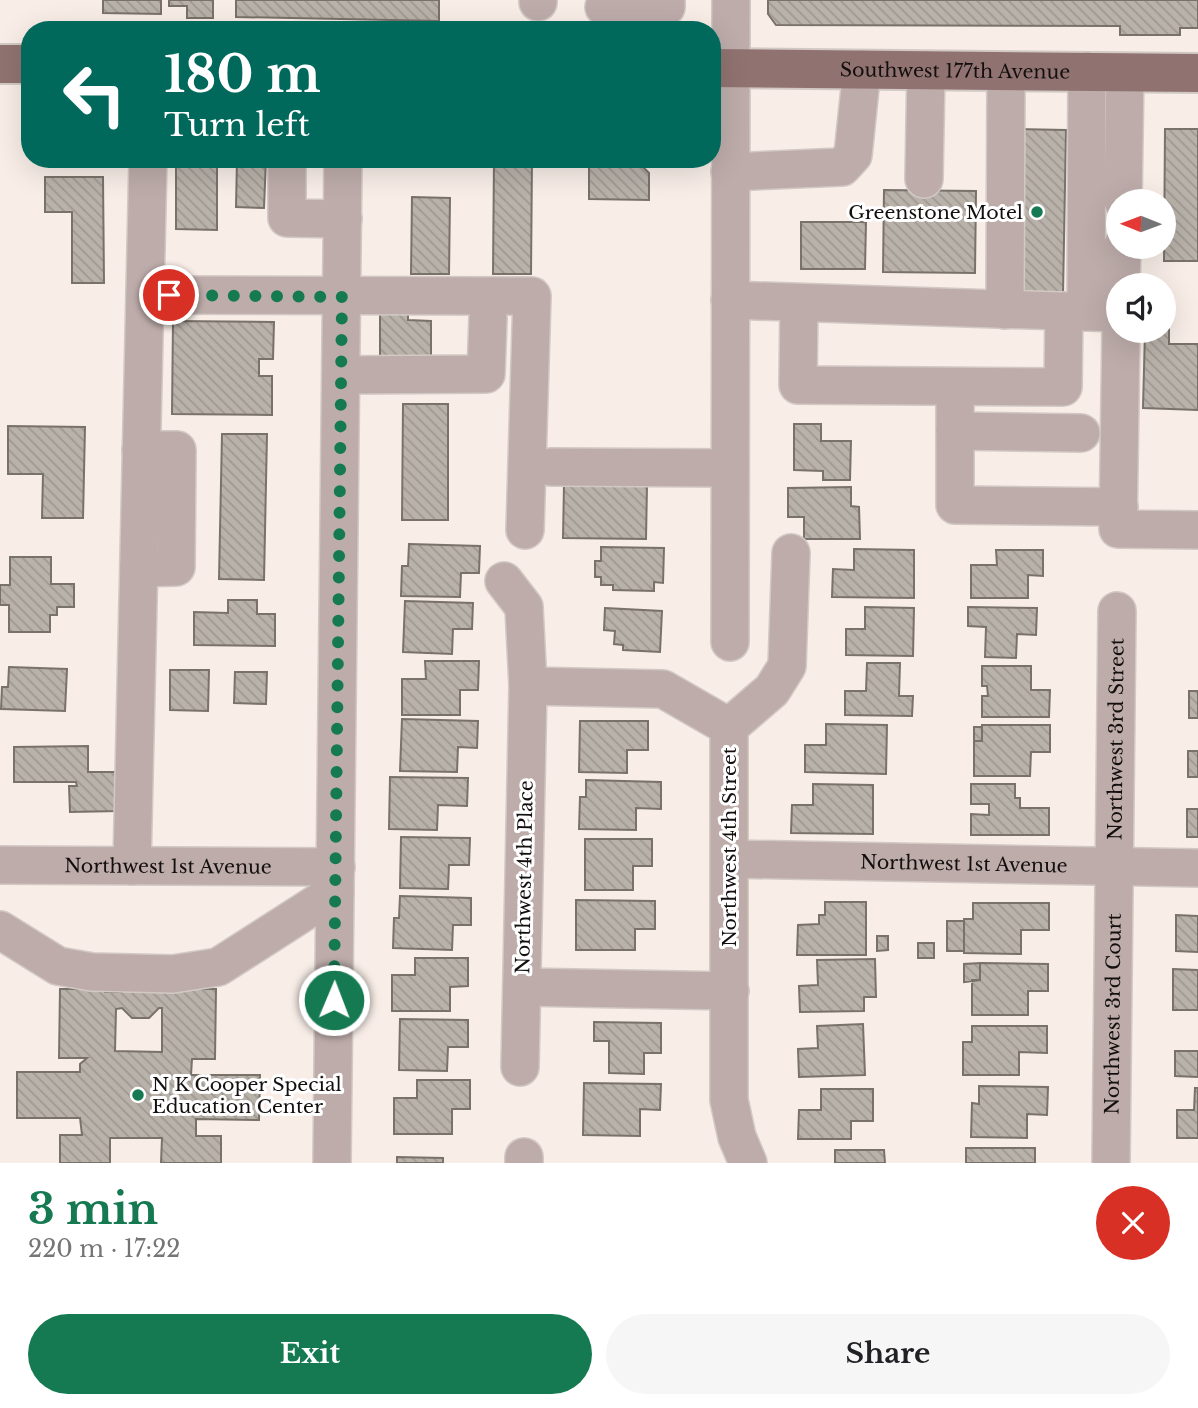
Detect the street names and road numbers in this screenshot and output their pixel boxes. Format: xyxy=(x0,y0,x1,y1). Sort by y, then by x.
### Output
street label: Southwest 177th Avenue xyxy=(840,58,1070,84)
street label: Northwest 3rd Street xyxy=(1104,637,1129,840)
street label: Northwest 4th Street xyxy=(718,746,741,947)
street label: Northwest 4th Place xyxy=(511,780,538,974)
street label: Northwest 1st Avenue xyxy=(860,851,1068,877)
street label: Northwest 1st Avenue xyxy=(64,854,272,879)
street label: Northwest 3rd Court xyxy=(1101,912,1126,1115)

